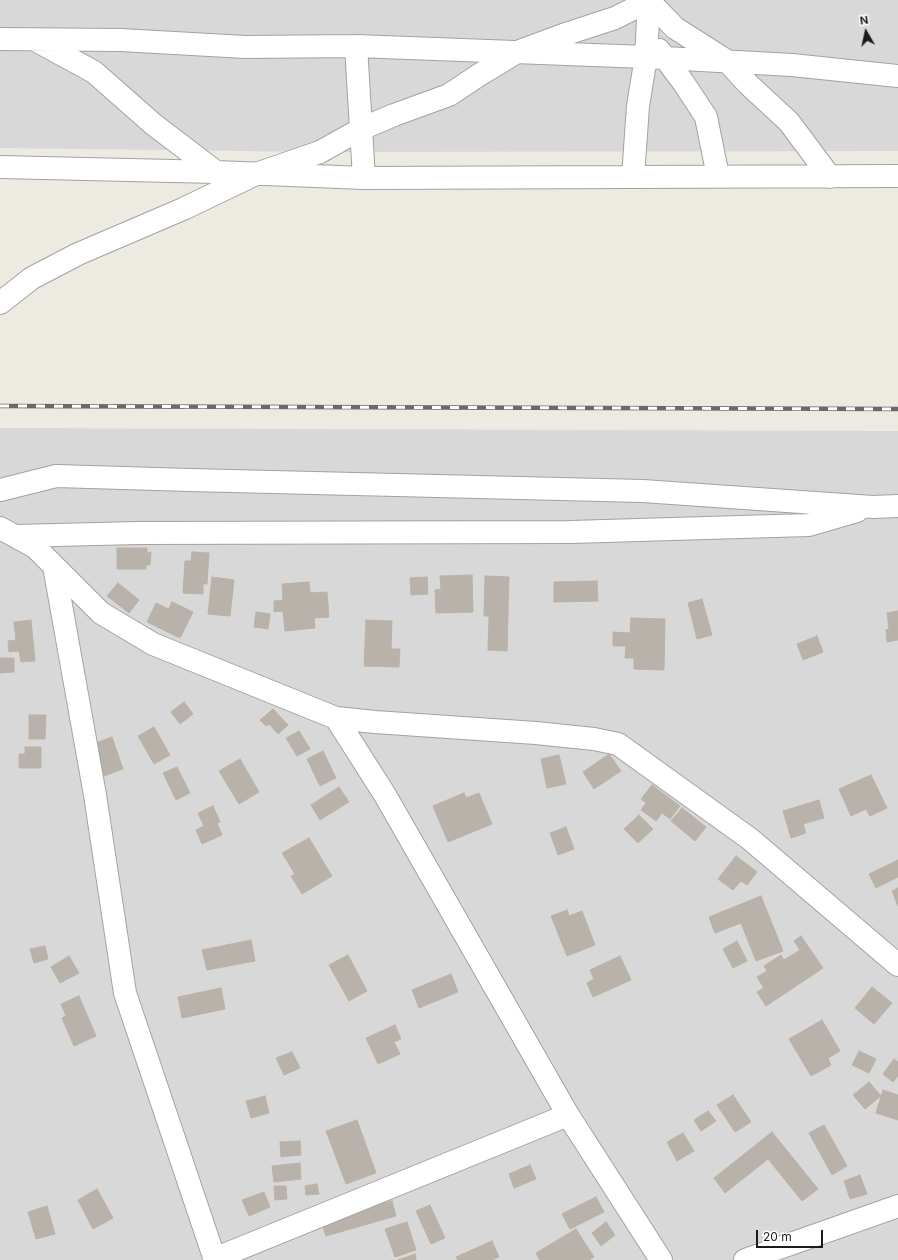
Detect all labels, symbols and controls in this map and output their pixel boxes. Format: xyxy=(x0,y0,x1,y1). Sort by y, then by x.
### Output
north arrow xyxy=(846,12,886,52)
text: N xyxy=(859,13,869,28)
scale bar xyxy=(758,1222,825,1248)
text: 20 m xyxy=(763,1229,792,1244)

